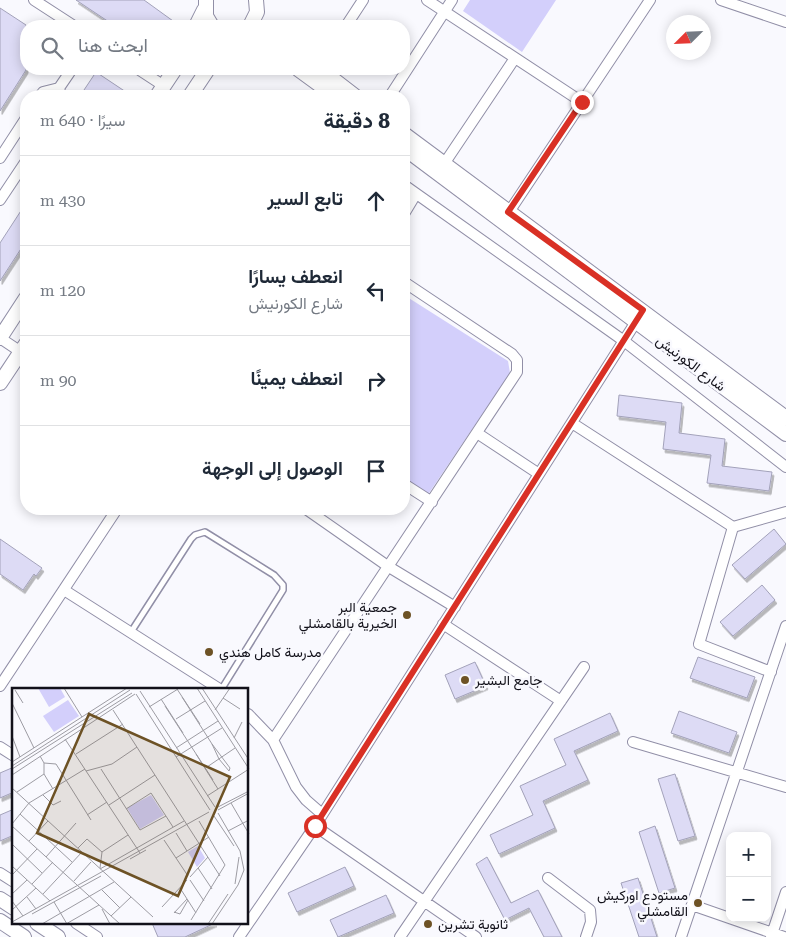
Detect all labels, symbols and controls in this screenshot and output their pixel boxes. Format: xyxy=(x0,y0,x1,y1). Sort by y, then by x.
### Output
north arrow xyxy=(666,15,711,60)
search box xyxy=(20,20,410,75)
icon: search xyxy=(38,34,66,62)
text: ابحث هنا xyxy=(78,34,148,57)
route end xyxy=(571,91,594,114)
text: 8 دقيقة xyxy=(323,109,390,133)
text: سيرًا · 640 m xyxy=(40,111,125,130)
text: تابع السير xyxy=(267,187,343,210)
icon: ahead xyxy=(362,187,390,215)
text: 430 m xyxy=(40,191,86,210)
text: انعطف يسارًا xyxy=(248,265,343,288)
icon: left xyxy=(362,277,390,305)
text: 120 m xyxy=(40,281,86,300)
text: شارع الكورنيش xyxy=(249,294,343,313)
street label: شارع الكورنيش xyxy=(651,332,729,397)
text: انعطف يمينًا xyxy=(251,367,343,390)
icon: right xyxy=(362,367,390,395)
text: 90 m xyxy=(40,371,77,390)
text: الوصول إلى الوجهة xyxy=(202,457,343,480)
icon: arrive xyxy=(362,457,390,485)
place label: جمعية البر الخيرية بالقامشلي xyxy=(299,599,397,635)
marker: جمعية البر الخيرية بالقامشلي xyxy=(401,609,413,621)
place label: مدرسة كامل هندي xyxy=(219,644,321,664)
marker: مدرسة كامل هندي xyxy=(203,646,215,658)
place label: جامع البشير xyxy=(474,672,542,691)
marker: جامع البشير xyxy=(459,674,471,686)
inset map xyxy=(12,688,249,924)
route start xyxy=(304,815,327,838)
map controls xyxy=(726,832,771,922)
button: + xyxy=(726,832,771,877)
button: − xyxy=(726,877,771,922)
place label: مستودع اوركيش القامشلي xyxy=(597,887,688,923)
marker: مستودع اوركيش القامشلي xyxy=(692,897,704,909)
place label: ثانوية تشرين xyxy=(438,916,509,933)
marker: ثانوية تشرين xyxy=(422,918,434,930)

